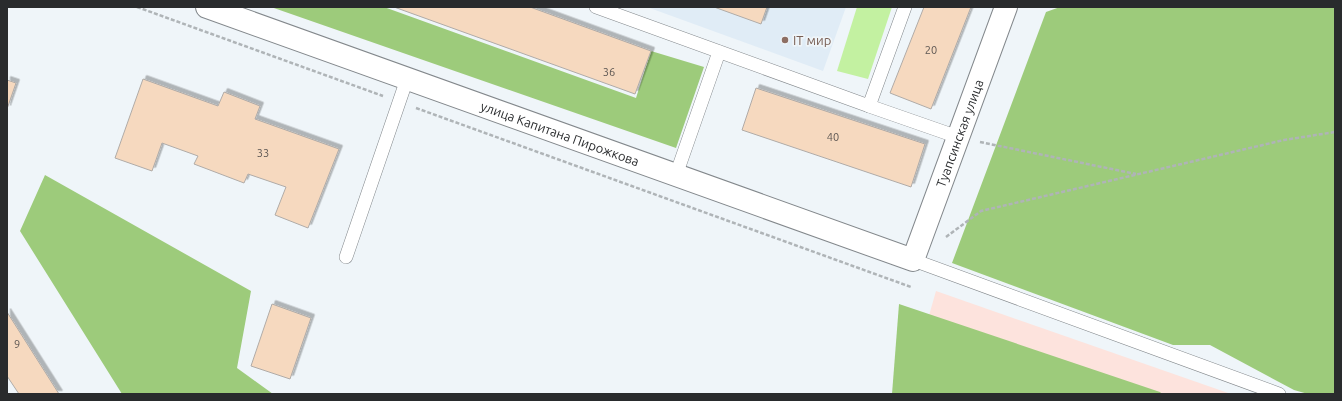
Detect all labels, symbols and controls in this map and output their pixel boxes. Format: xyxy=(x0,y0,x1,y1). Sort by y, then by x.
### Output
place label: IT мир xyxy=(793,33,831,47)
marker: IT мир xyxy=(780,35,790,45)
house number: 20 xyxy=(925,44,937,56)
house number: 36 xyxy=(603,66,615,78)
street label: Туапсинская улица xyxy=(933,77,986,189)
street label: улица Капитана Пирожкова xyxy=(479,99,641,168)
house number: 40 xyxy=(827,131,839,143)
house number: 33 xyxy=(257,147,269,159)
house number: 9 xyxy=(14,338,20,350)

